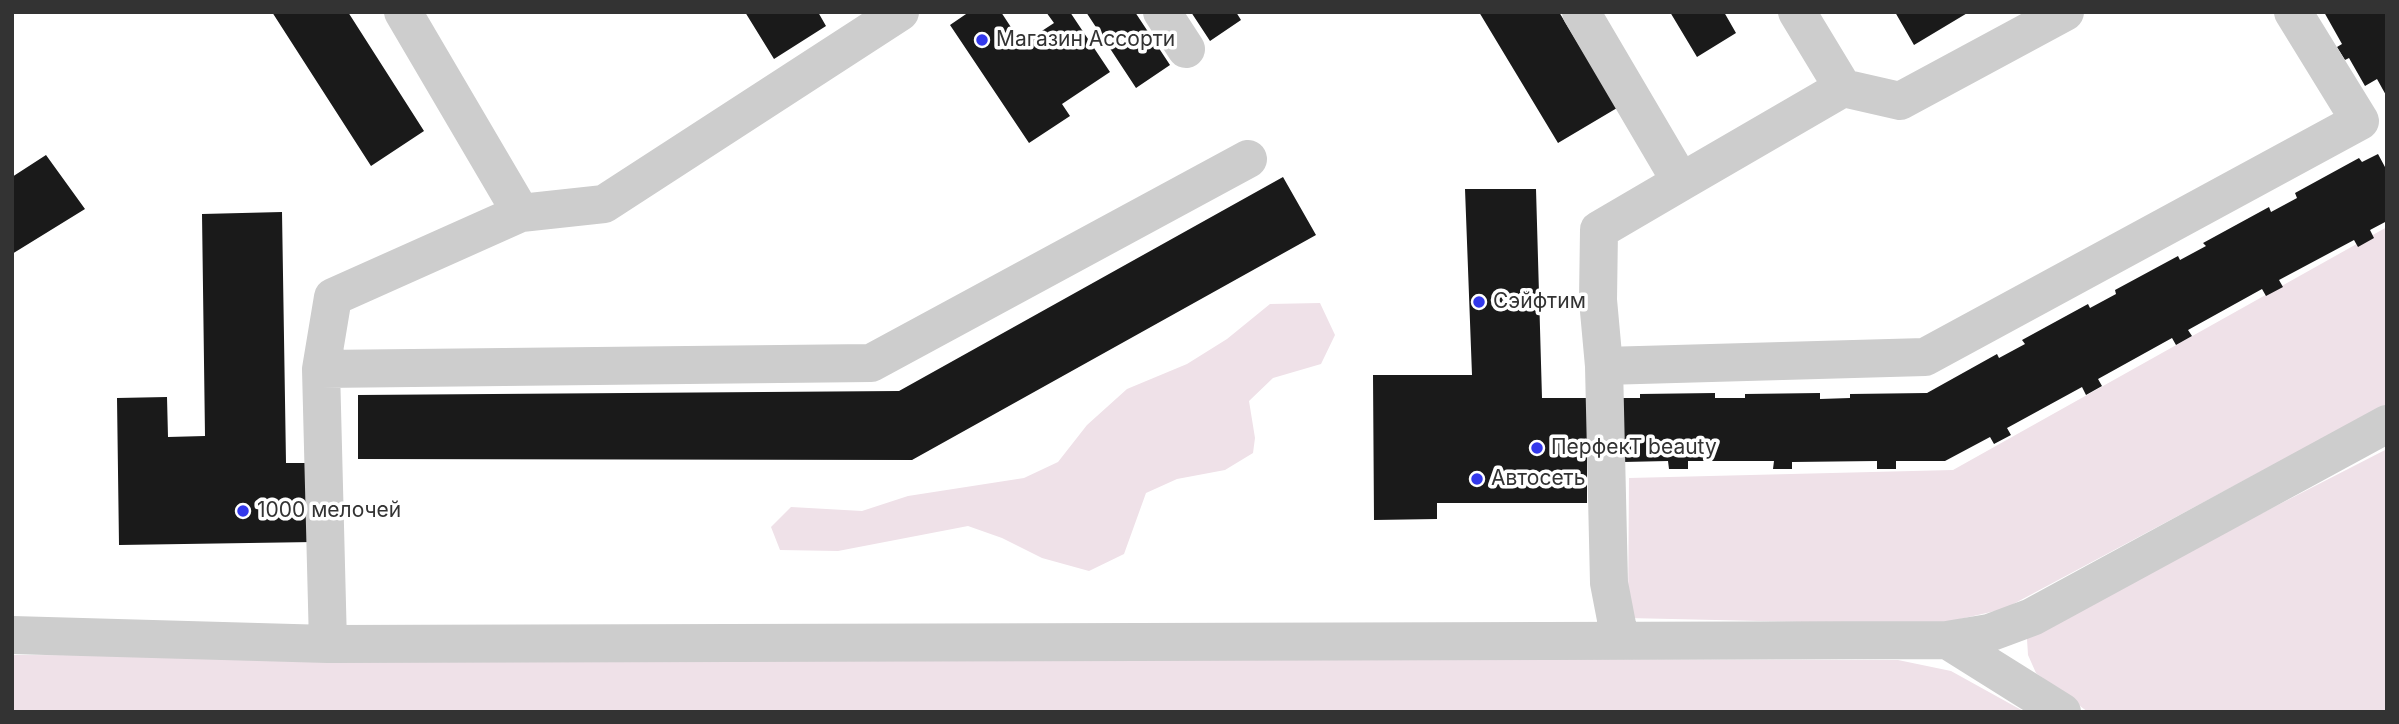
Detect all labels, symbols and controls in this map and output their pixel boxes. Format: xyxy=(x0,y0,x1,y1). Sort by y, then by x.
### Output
place label: Магазин Ассорти xyxy=(996,27,1175,53)
marker: Магазин Ассорти xyxy=(974,32,990,48)
place label: Сэйфтим xyxy=(1493,289,1586,315)
marker: Сэйфтим xyxy=(1471,294,1487,310)
place label: ПерфекТ beauty xyxy=(1551,435,1717,461)
marker: ПерфекТ beauty xyxy=(1529,440,1545,456)
place label: Автосеть xyxy=(1491,466,1585,492)
marker: Автосеть xyxy=(1469,471,1485,487)
place label: 1000 мелочей xyxy=(257,498,401,524)
marker: 1000 мелочей xyxy=(235,503,251,519)

